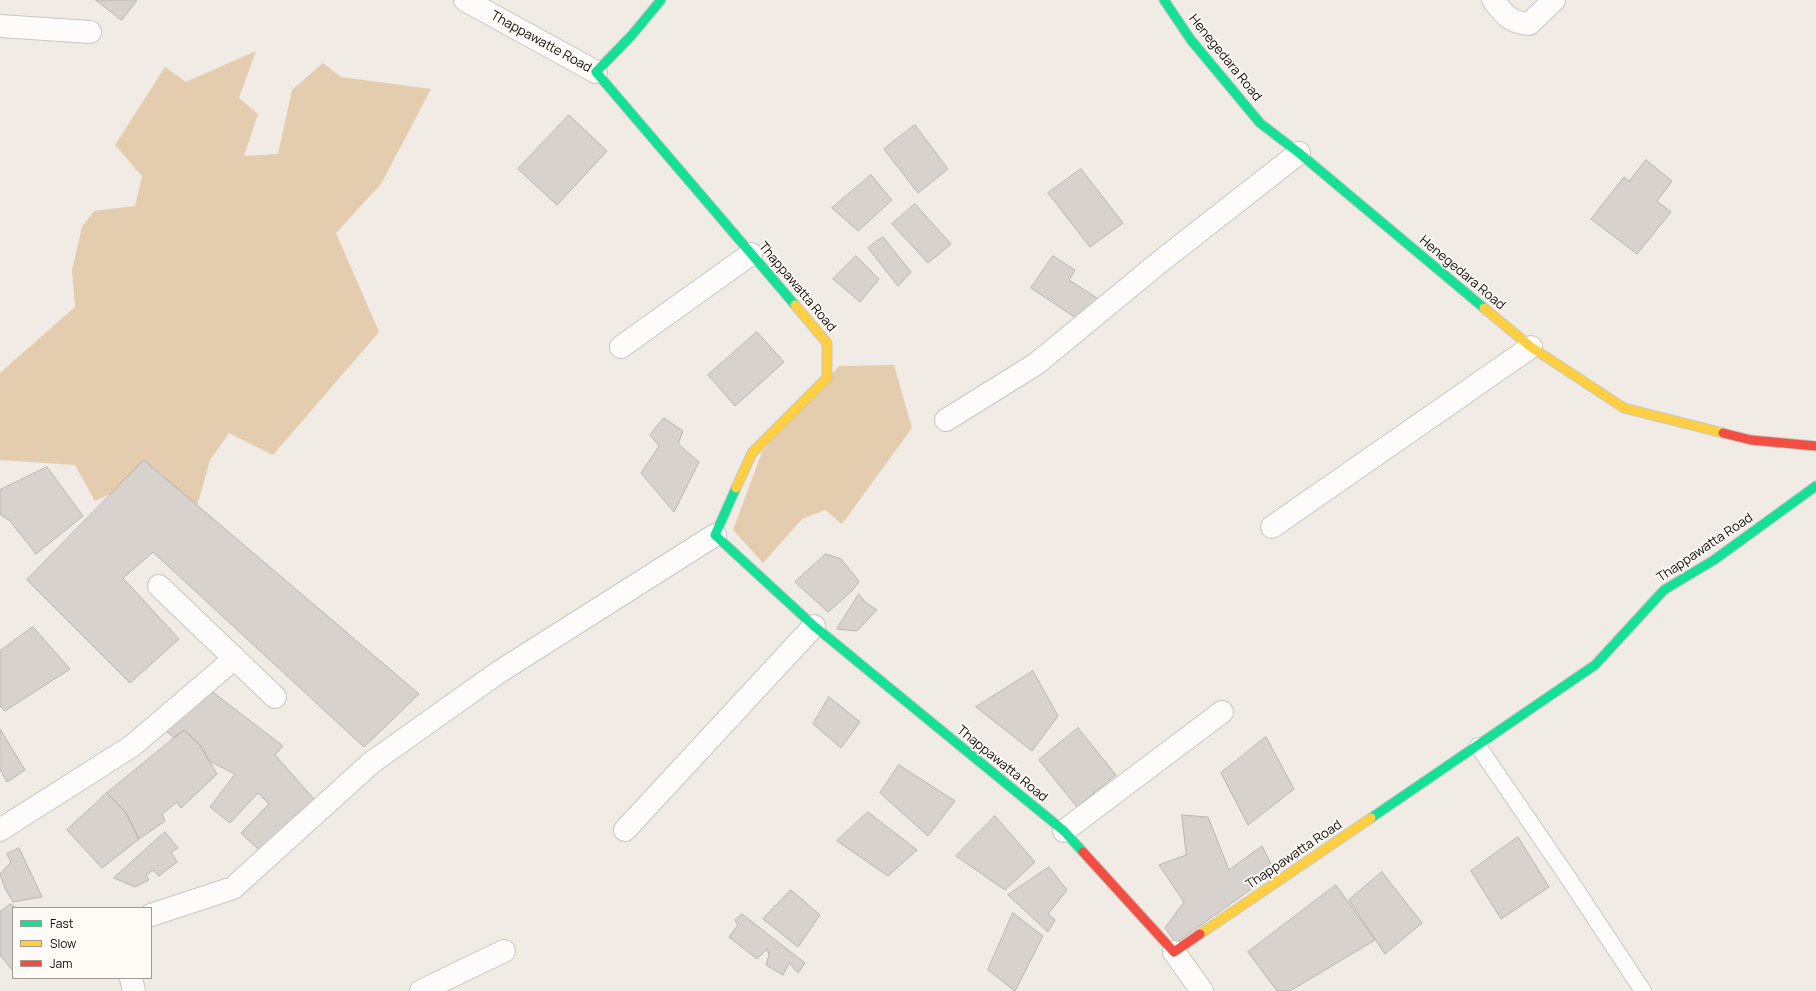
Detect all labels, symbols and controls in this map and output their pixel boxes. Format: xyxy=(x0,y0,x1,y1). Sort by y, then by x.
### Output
street label: Thappawatte Road xyxy=(488,8,594,76)
street label: Henegedara Road xyxy=(1185,12,1265,104)
street label: Henegedara Road xyxy=(1416,233,1508,313)
street label: Thappawatta Road xyxy=(755,239,839,335)
street label: Thappawatta Road xyxy=(1654,510,1756,586)
street label: Thappawatta Road xyxy=(954,723,1050,805)
street label: Thappawatta Road xyxy=(1243,817,1345,893)
legend xyxy=(12,907,152,979)
text: Fast xyxy=(50,915,74,932)
text: Slow xyxy=(50,935,76,952)
text: Jam xyxy=(50,955,72,972)

